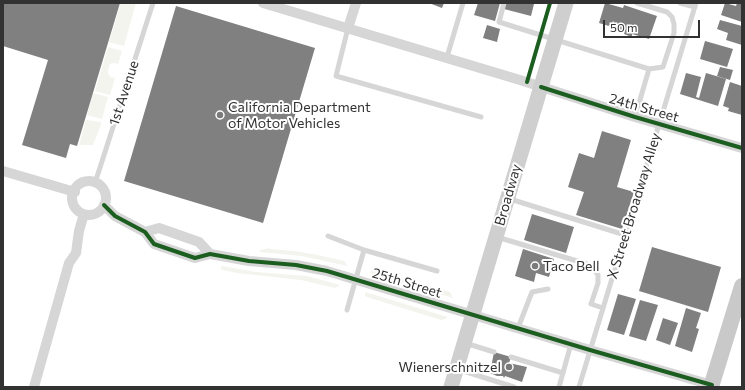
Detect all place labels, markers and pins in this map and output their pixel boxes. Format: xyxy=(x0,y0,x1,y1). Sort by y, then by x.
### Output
place label: California Department of Motor Vehicles xyxy=(228,99,371,132)
marker: California Department of Motor Vehicles xyxy=(215,110,225,120)
place label: Taco Bell xyxy=(543,258,600,274)
marker: Taco Bell xyxy=(530,261,540,271)
place label: Wienerschnitzel xyxy=(398,359,501,375)
marker: Wienerschnitzel xyxy=(504,362,514,372)

